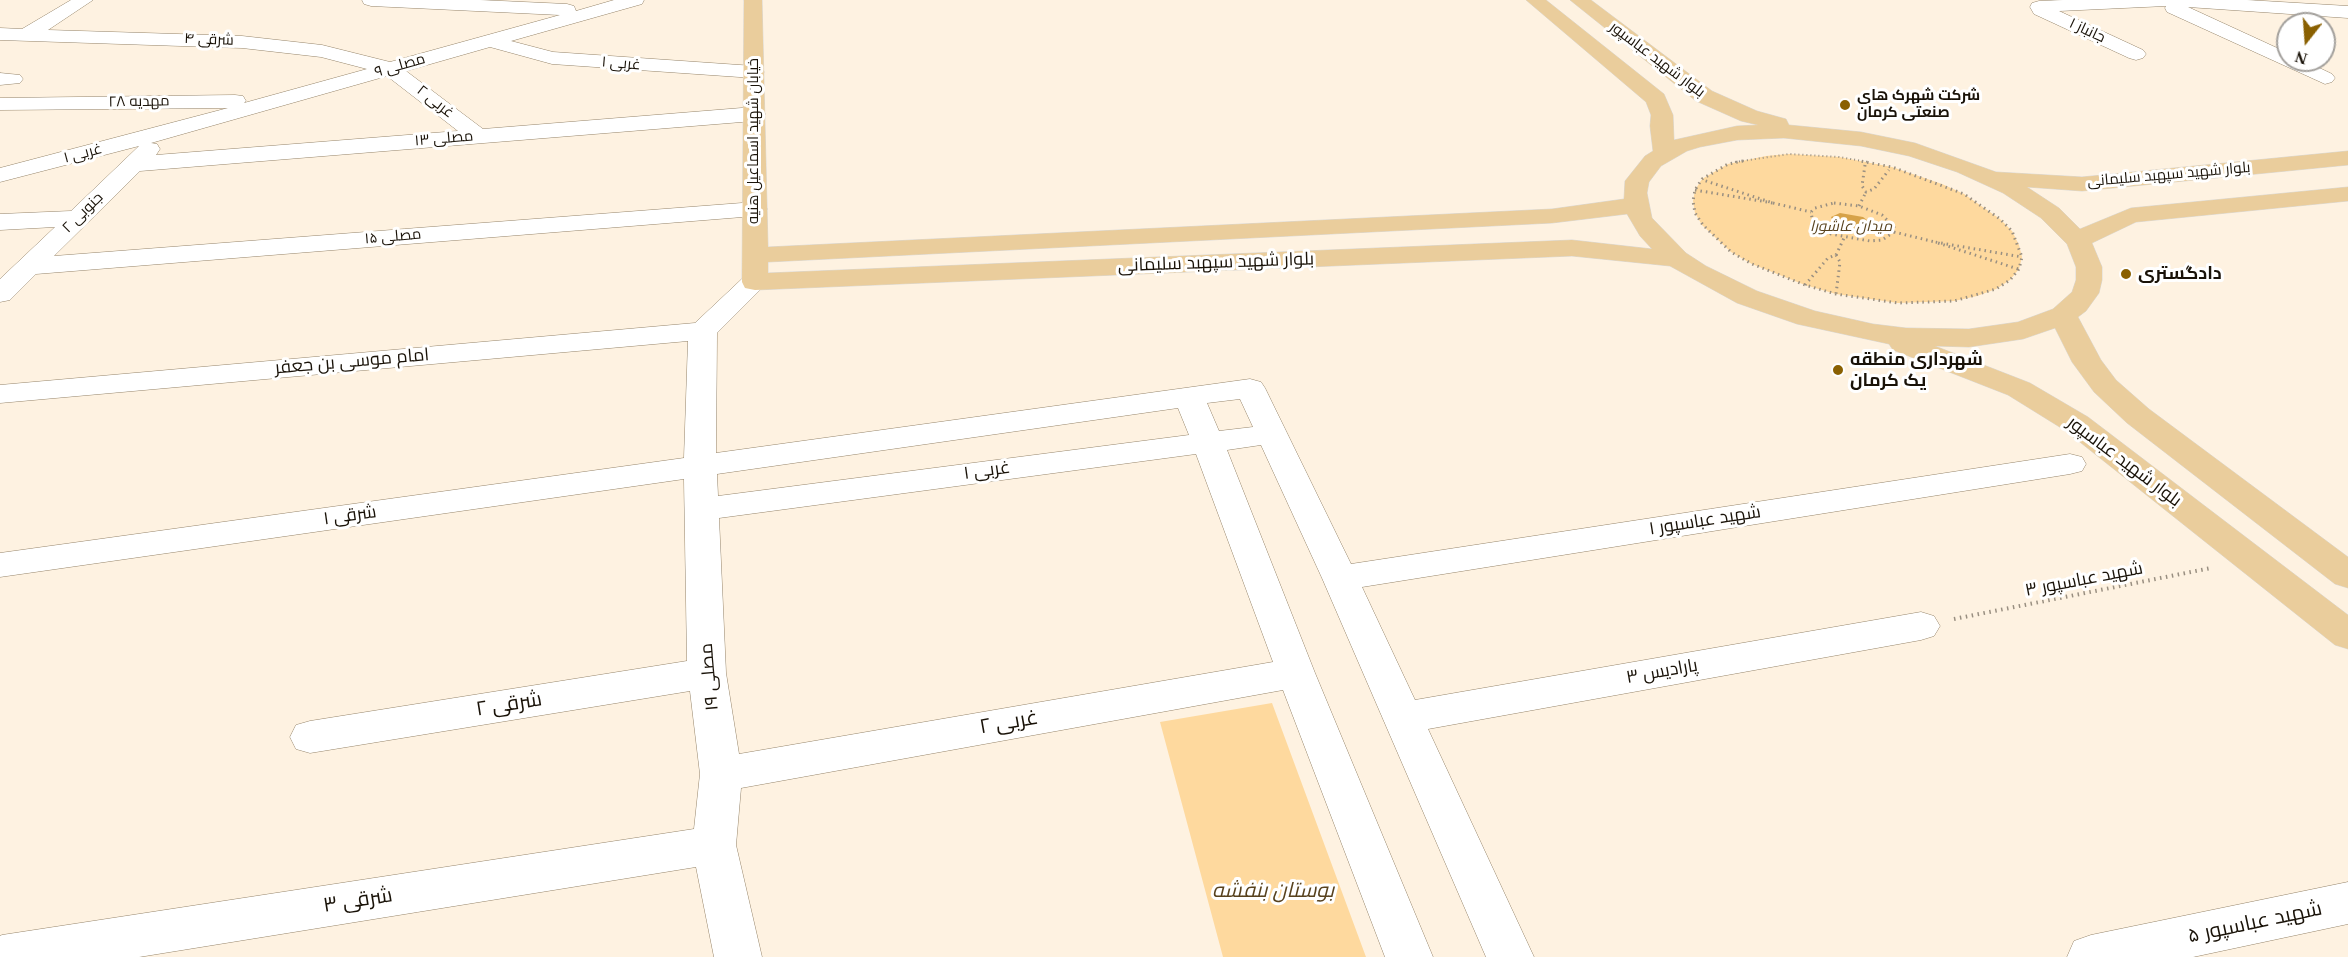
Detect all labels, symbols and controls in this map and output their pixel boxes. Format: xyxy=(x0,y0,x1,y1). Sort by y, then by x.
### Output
north arrow xyxy=(2276,12,2336,72)
street label: جانباز ۱ xyxy=(2066,15,2108,47)
street label: بلوار شهید عباسپور xyxy=(1606,18,1708,102)
street label: ۴ شرقی xyxy=(184,30,234,50)
text: N xyxy=(2293,48,2309,68)
street label: مصلی ۹ xyxy=(373,50,427,82)
street label: ۱ غربی xyxy=(601,53,641,75)
street label: خیابان شهید اسماعیل هنیه xyxy=(745,58,763,224)
street label: ۲ غربی xyxy=(413,82,457,122)
place label: شرکت شهرک های صنعتی کرمان xyxy=(1857,87,1980,122)
street label: مهدیه ۲۸ xyxy=(108,92,170,112)
marker: شرکت شهرک های صنعتی کرمان xyxy=(1838,98,1852,112)
street label: مصلی ۱۳ xyxy=(414,127,474,151)
street label: ۱ غربی xyxy=(62,140,104,168)
street label: بلوار شهید سپهبد سلیمانی xyxy=(2087,159,2251,191)
street label: جنوبی ۲ xyxy=(59,189,107,237)
park label: میدان عاشورا xyxy=(1810,218,1892,236)
street label: مصلی ۱۵ xyxy=(364,226,422,248)
street label: بلوار شهید سپهبد سلیمانی xyxy=(1118,249,1314,277)
place label: دادگستری xyxy=(2138,263,2222,285)
marker: دادگستری xyxy=(2119,267,2133,281)
street label: امام موسی بن جعفر xyxy=(274,344,430,380)
place label: شهرداری منطقه یک کرمان xyxy=(1850,349,1983,392)
marker: شهرداری منطقه یک کرمان xyxy=(1831,363,1845,377)
street label: بلوار شهید عباسپور xyxy=(2063,412,2185,512)
street label: ۱ غربی xyxy=(962,457,1012,485)
street label: شرقی ۱ xyxy=(322,502,378,530)
street label: شهید عباسپور ۱ xyxy=(1648,502,1762,540)
street label: شهید عباسپور ۳ xyxy=(2023,558,2145,602)
street label: مصلی ۱۹ xyxy=(696,642,724,712)
street label: پارادیس ۳ xyxy=(1625,655,1699,689)
street label: ۲ شرقی xyxy=(474,687,544,723)
street label: ۲ غربی xyxy=(978,705,1040,741)
park label: بوستان بنفشه xyxy=(1212,878,1334,904)
street label: ۳ شرقی xyxy=(322,883,394,919)
street label: شهید عباسپور ۵ xyxy=(2186,896,2324,950)

